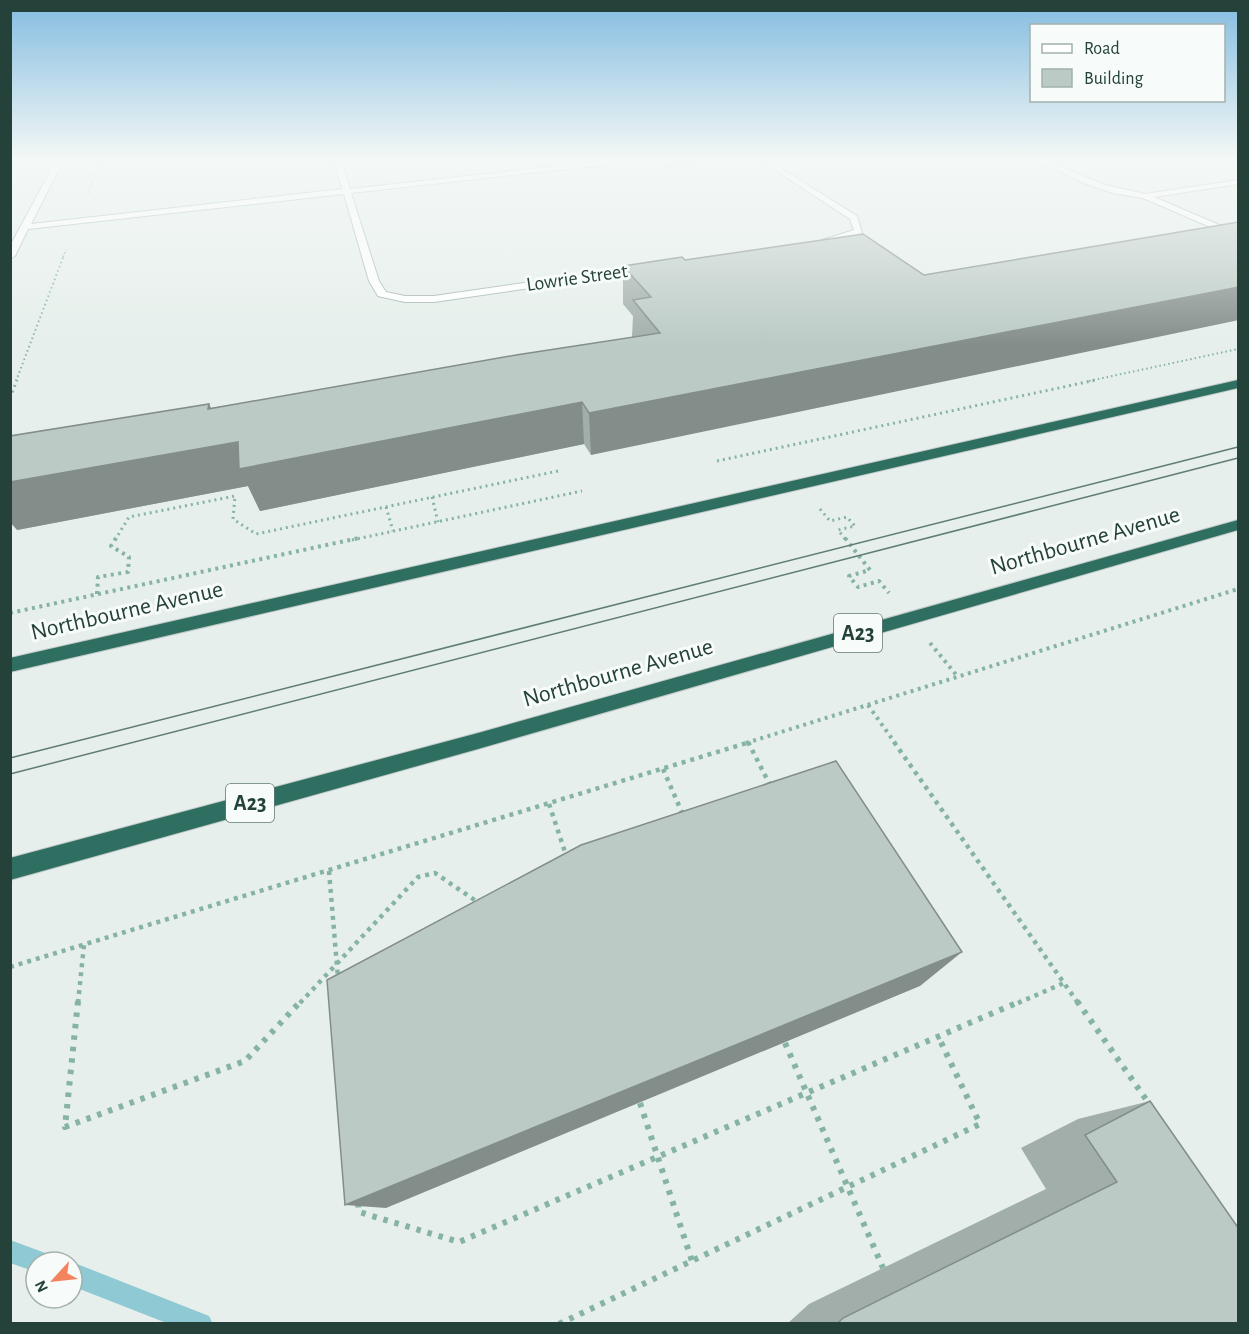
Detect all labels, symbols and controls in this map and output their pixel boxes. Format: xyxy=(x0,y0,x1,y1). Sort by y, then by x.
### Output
legend xyxy=(1030,24,1225,102)
text: Road xyxy=(1084,40,1120,58)
text: Building xyxy=(1084,70,1144,88)
street label: Lowrie Street xyxy=(525,261,629,295)
street label: Northbourne Avenue xyxy=(987,502,1183,580)
street label: Northbourne Avenue xyxy=(29,577,225,645)
road number: A23 xyxy=(834,614,882,652)
street label: Northbourne Avenue xyxy=(520,634,716,712)
road number: A23 xyxy=(226,784,274,822)
north arrow xyxy=(24,1250,84,1310)
text: N xyxy=(32,1278,51,1295)

